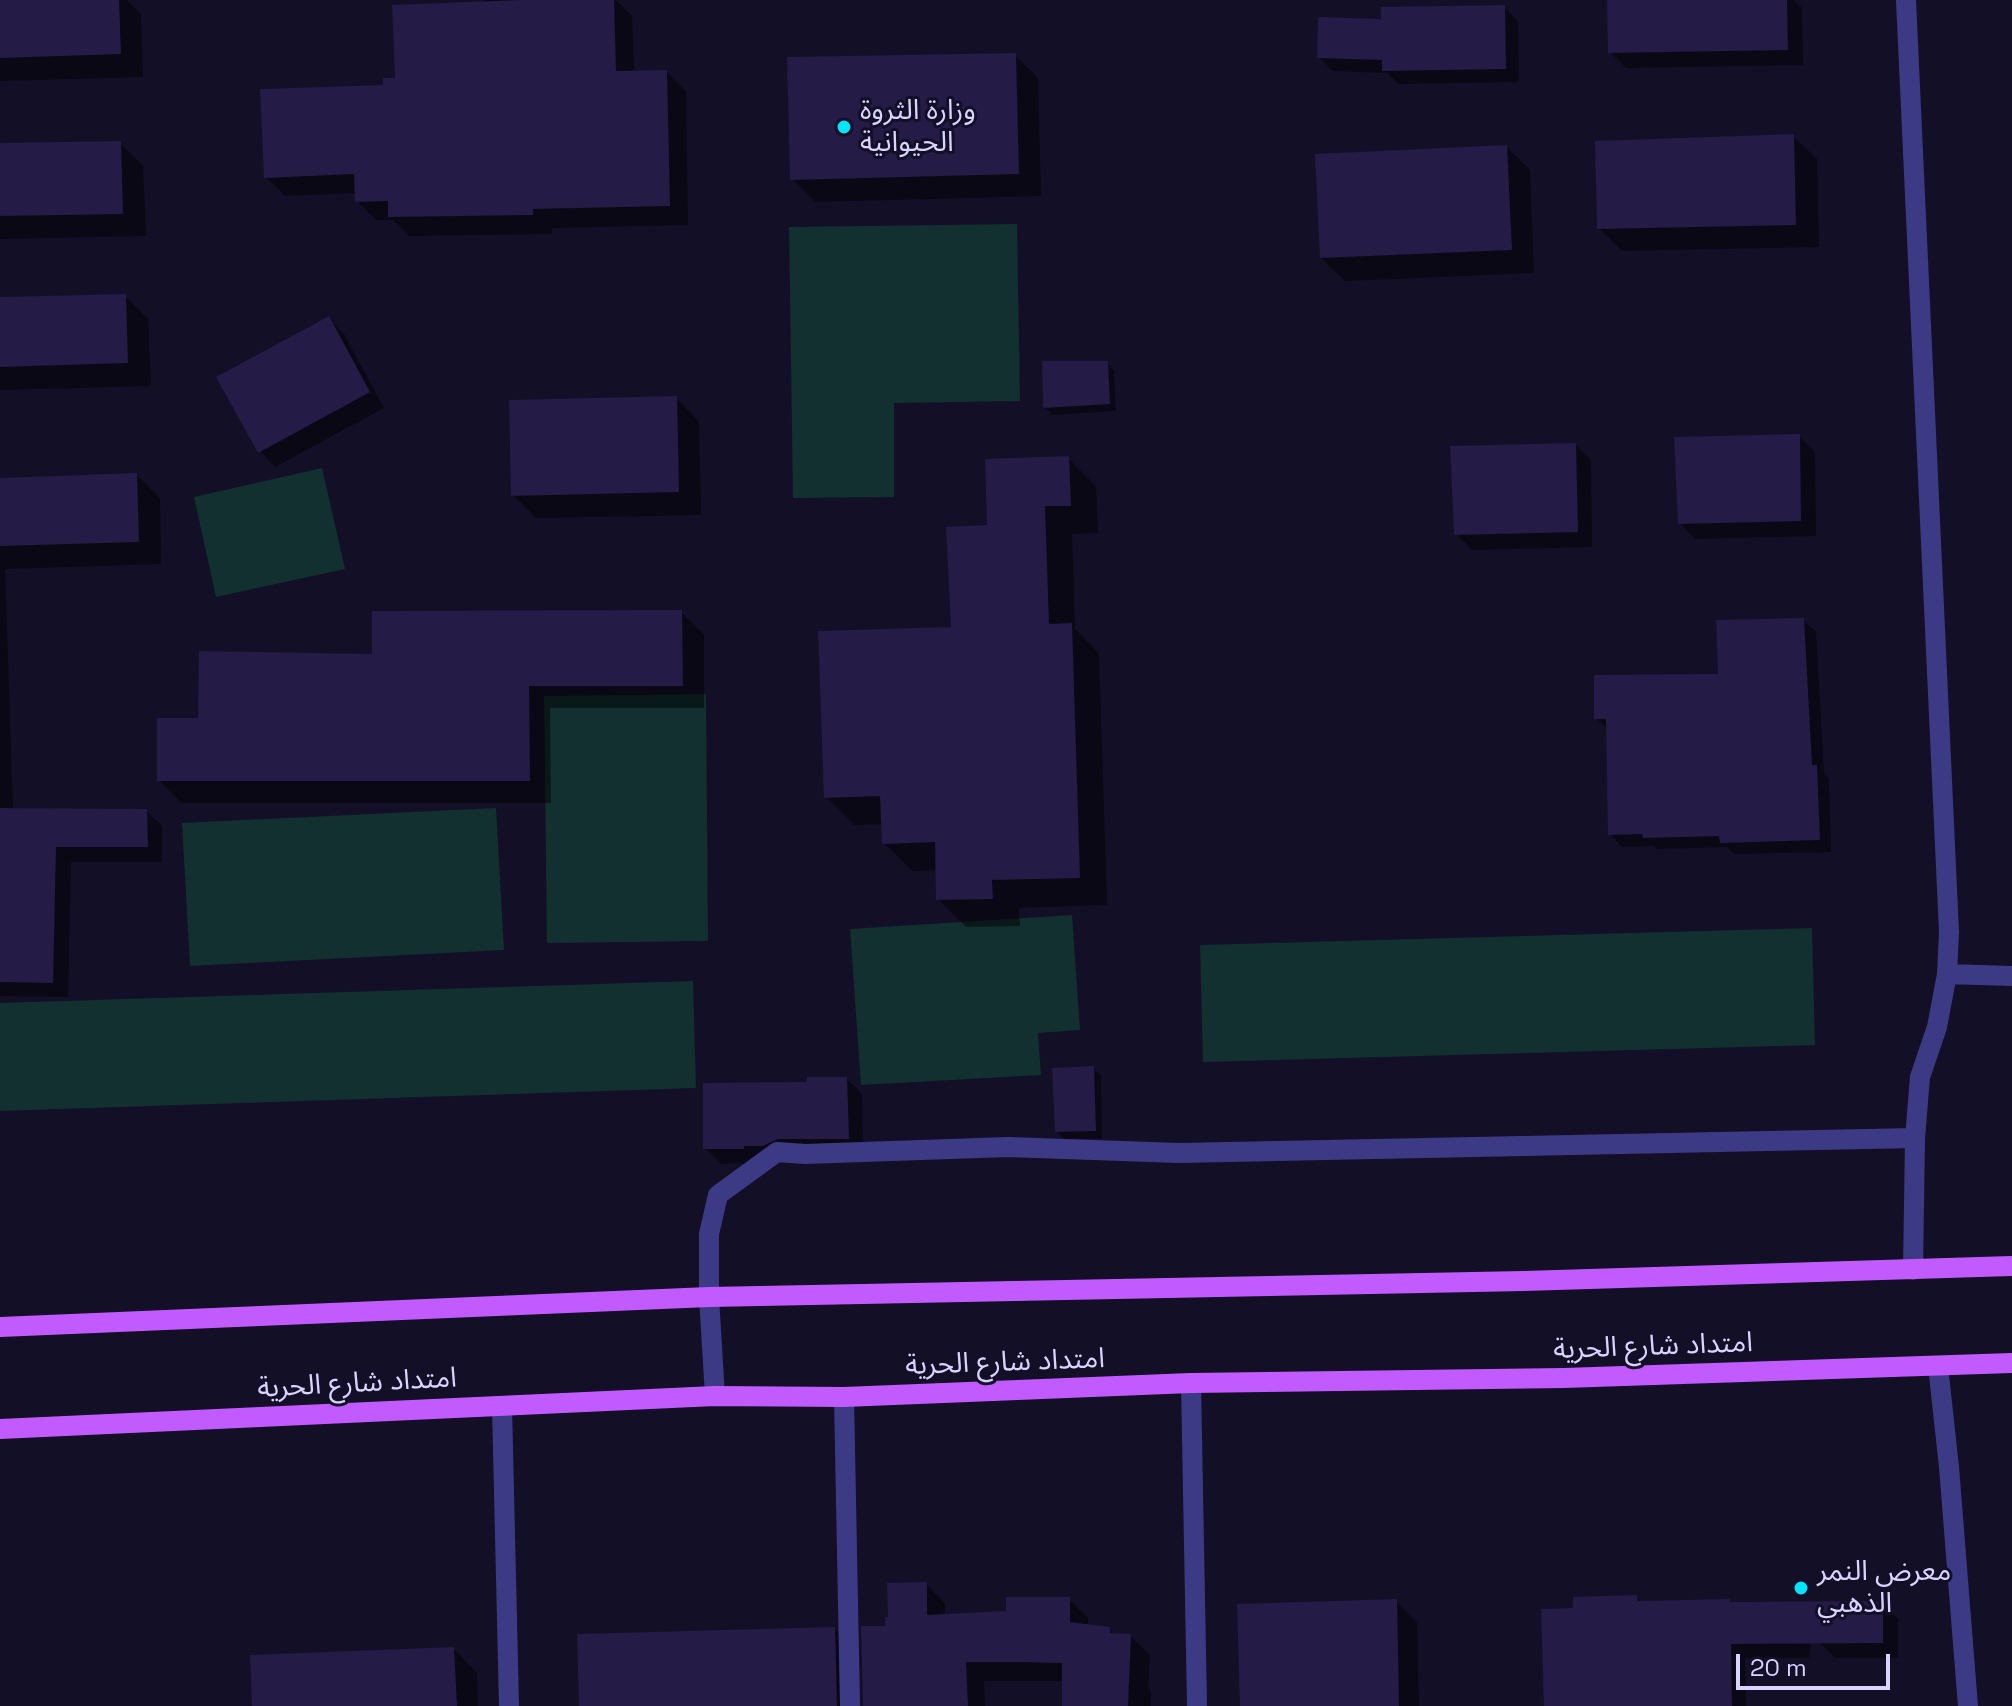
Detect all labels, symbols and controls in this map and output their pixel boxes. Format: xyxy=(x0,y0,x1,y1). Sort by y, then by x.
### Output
place label: وزارة الثروة الحيوانية xyxy=(860,94,976,160)
marker: وزارة الثروة الحيوانية xyxy=(835,118,853,136)
street label: امتداد شارع الحرية xyxy=(1553,1327,1753,1367)
street label: امتداد شارع الحرية xyxy=(905,1343,1105,1383)
street label: امتداد شارع الحرية xyxy=(256,1362,458,1406)
place label: معرض النمر الذهبي xyxy=(1817,1555,1951,1621)
marker: معرض النمر الذهبي xyxy=(1792,1579,1810,1597)
scale bar xyxy=(1740,1638,1894,1688)
text: 20 m xyxy=(1750,1652,1807,1683)

